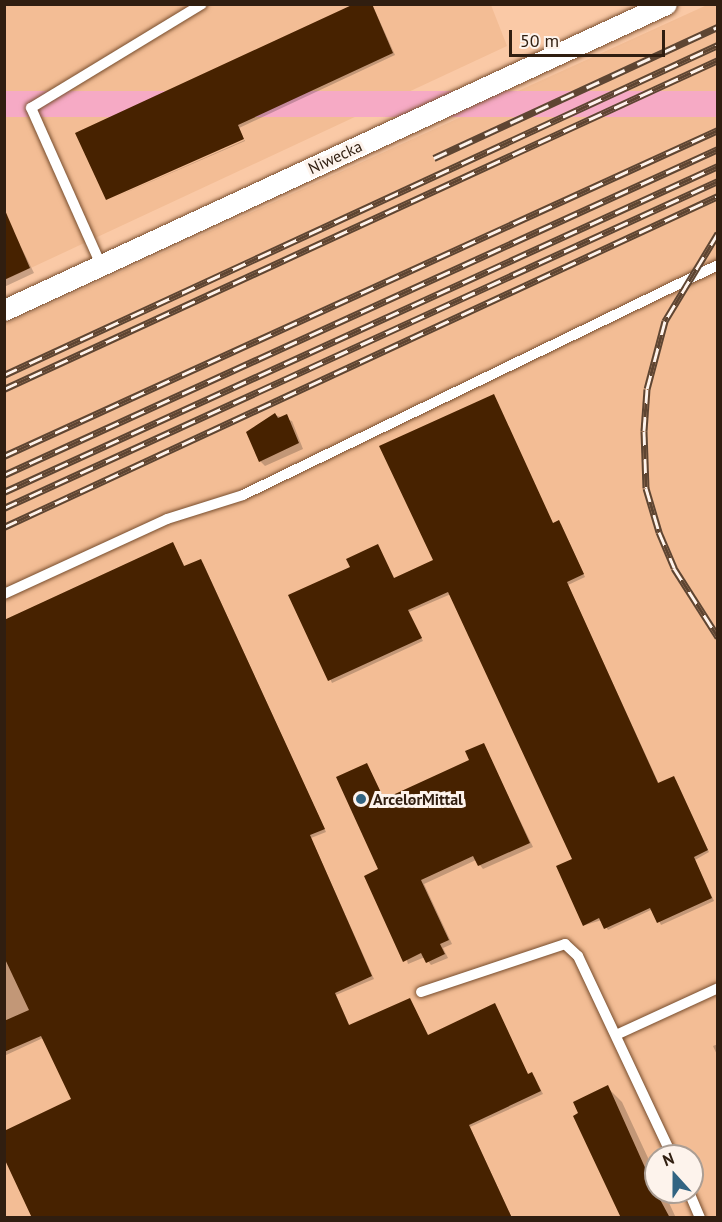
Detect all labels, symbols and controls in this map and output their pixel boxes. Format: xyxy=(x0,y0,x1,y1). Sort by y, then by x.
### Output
scale bar xyxy=(512,18,668,56)
text: 50 m xyxy=(520,29,559,52)
street label: Niwecka xyxy=(305,136,365,178)
place label: ArcelorMittal xyxy=(373,789,463,809)
marker: ArcelorMittal xyxy=(354,792,368,806)
north arrow xyxy=(644,1144,704,1204)
text: N xyxy=(660,1148,677,1170)

